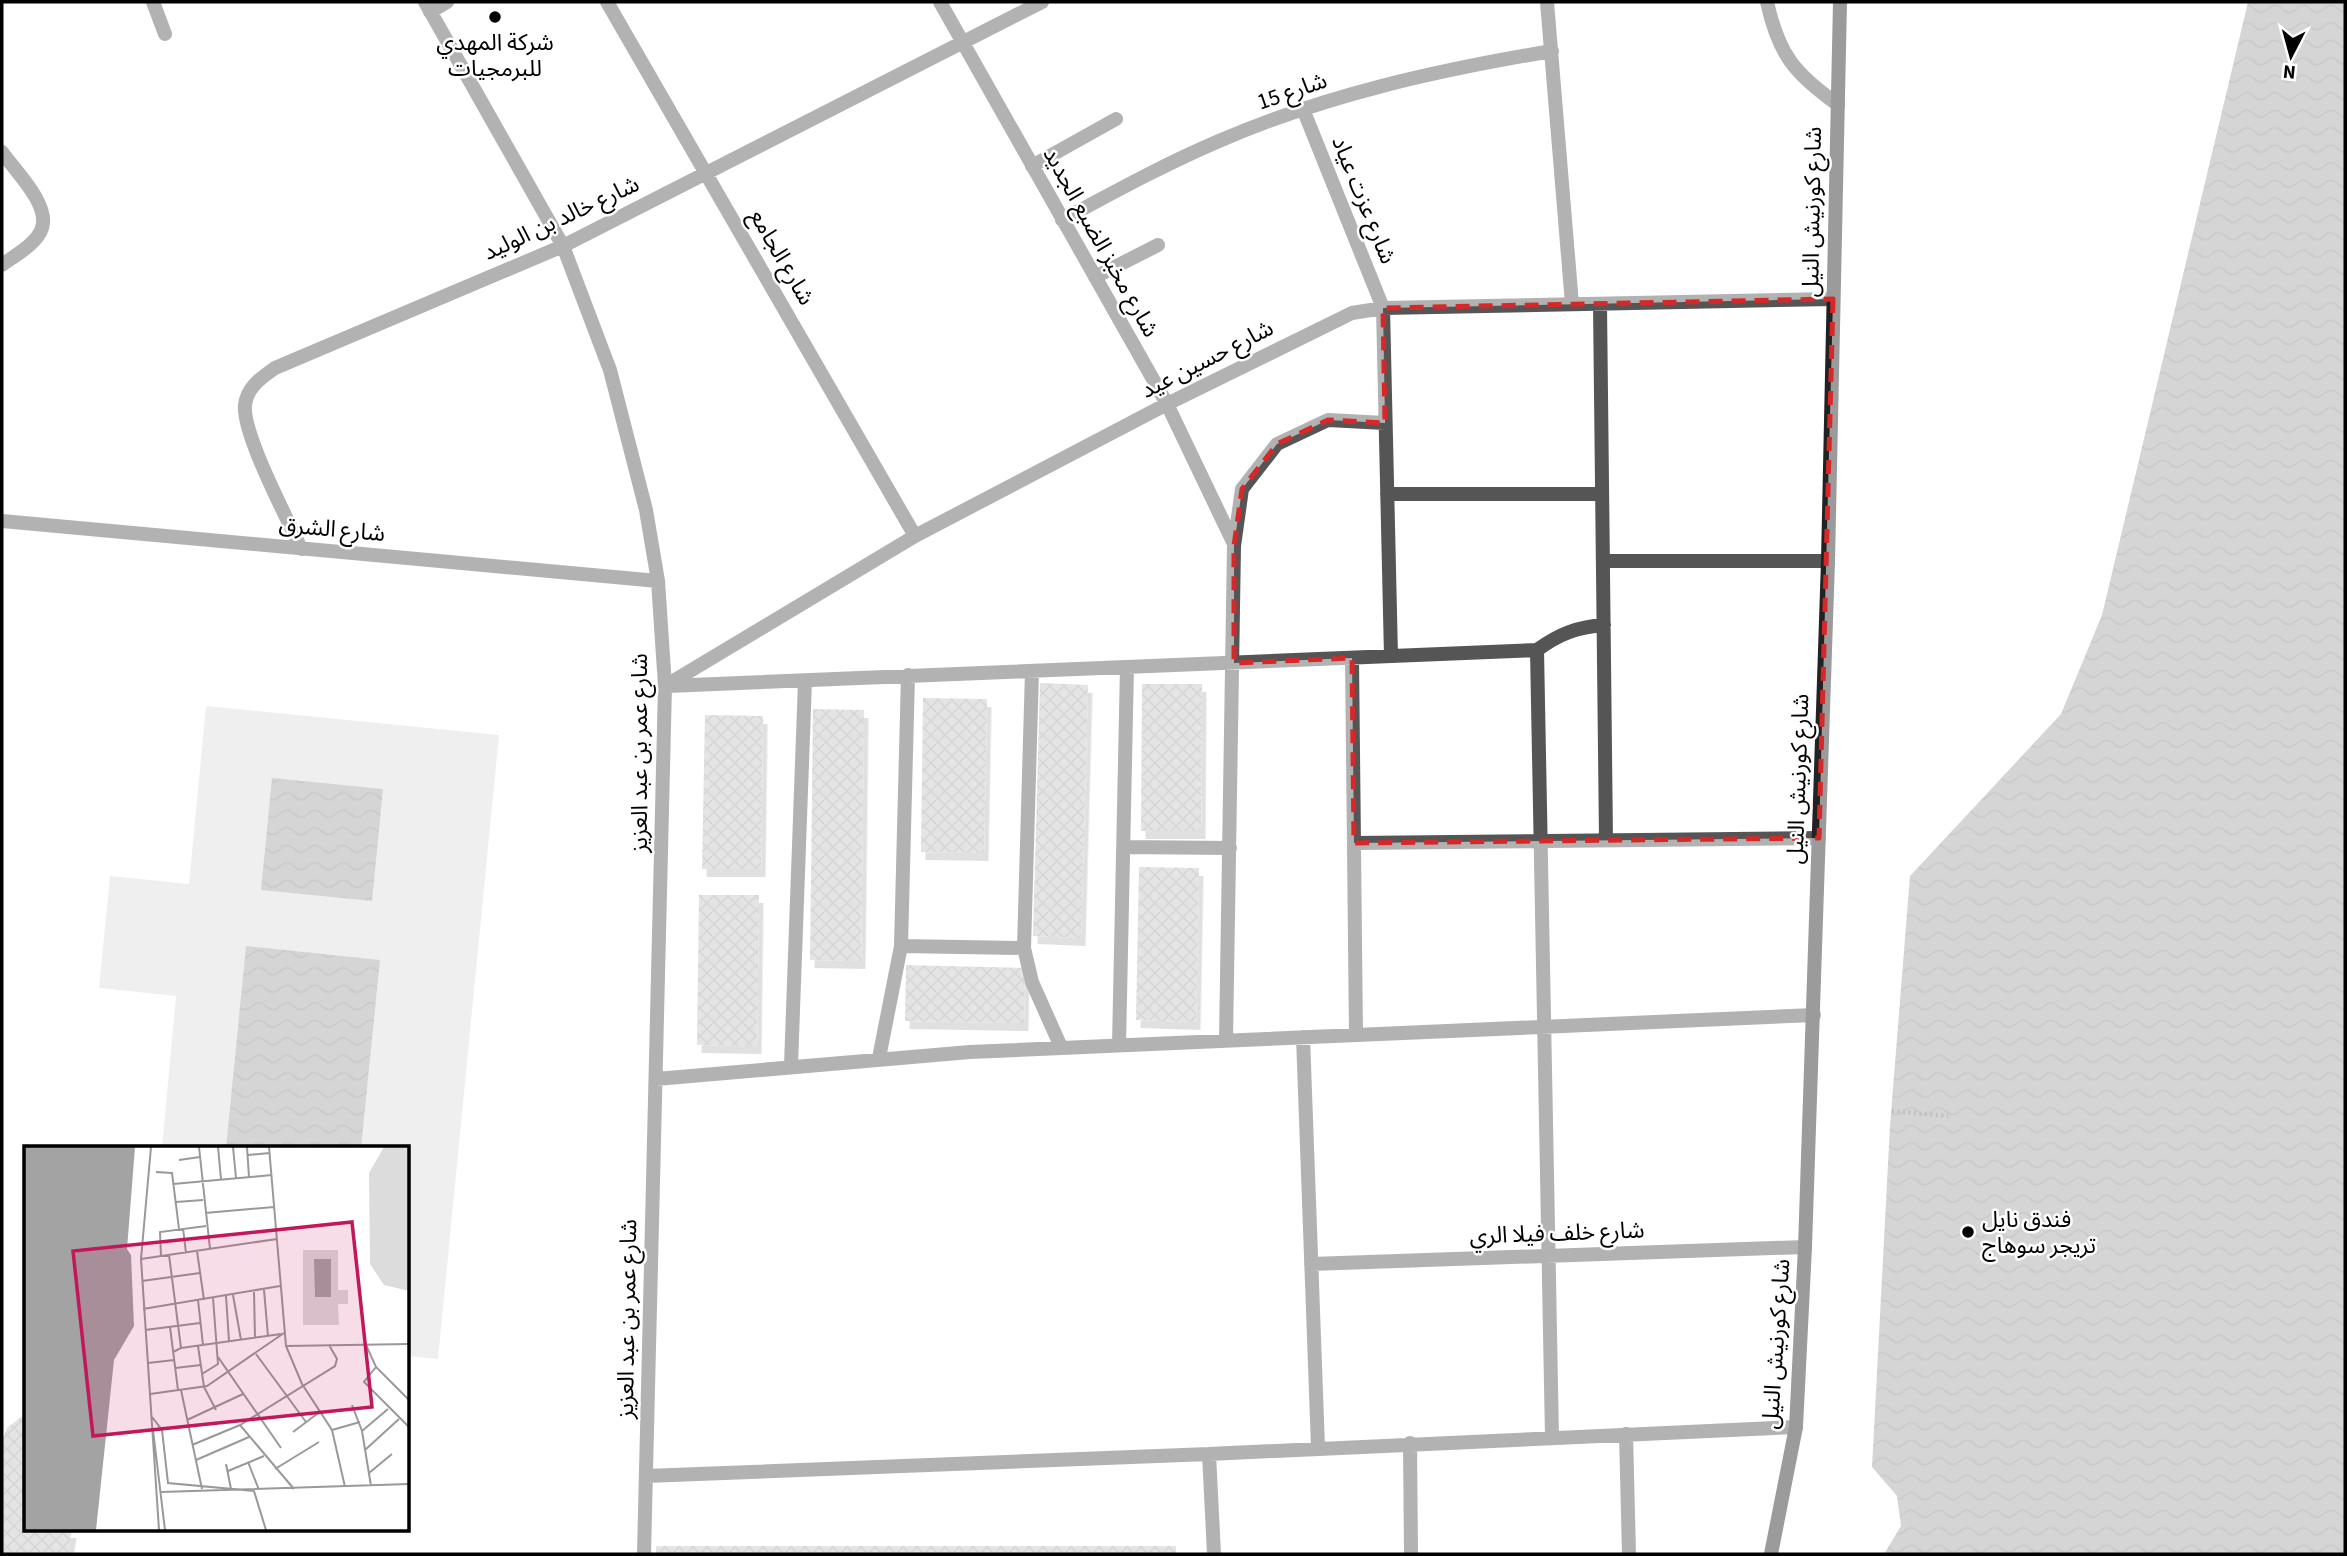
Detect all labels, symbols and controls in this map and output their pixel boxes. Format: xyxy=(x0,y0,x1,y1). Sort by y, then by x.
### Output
marker: شركة المهدي للبرمجيات xyxy=(487,9,503,25)
north arrow xyxy=(2256,21,2326,91)
place label: شركة المهدي للبرمجيات xyxy=(436,26,554,85)
text: N xyxy=(2282,57,2297,86)
street label: شارع 15 xyxy=(1252,64,1332,118)
street label: شارع كورنيش النيل xyxy=(1794,126,1830,298)
street label: شارع عزت عياد xyxy=(1323,131,1405,269)
street label: شارع مخبز الضبع الجديد xyxy=(1035,141,1167,343)
street label: شارع خالد بن الوليد xyxy=(477,167,645,269)
street label: شارع الجامع xyxy=(741,203,823,311)
street label: شارع حسين عيد xyxy=(1135,311,1279,407)
street label: شارع الشرق xyxy=(277,508,387,550)
street label: شارع عمر بن عبد العزيز xyxy=(623,653,656,854)
street label: شارع كورنيش النيل xyxy=(1779,693,1817,865)
inset map xyxy=(24,1146,410,1532)
place label: فندق نايل تريجر سوهاج xyxy=(1982,1203,2096,1262)
street label: شارع خلف فيلا الري xyxy=(1469,1213,1645,1253)
street label: شارع عمر بن عبد العزيز xyxy=(609,1219,645,1420)
marker: فندق نايل تريجر سوهاج xyxy=(1960,1224,1976,1240)
street label: شارع كورنيش النيل xyxy=(1754,1258,1798,1430)

